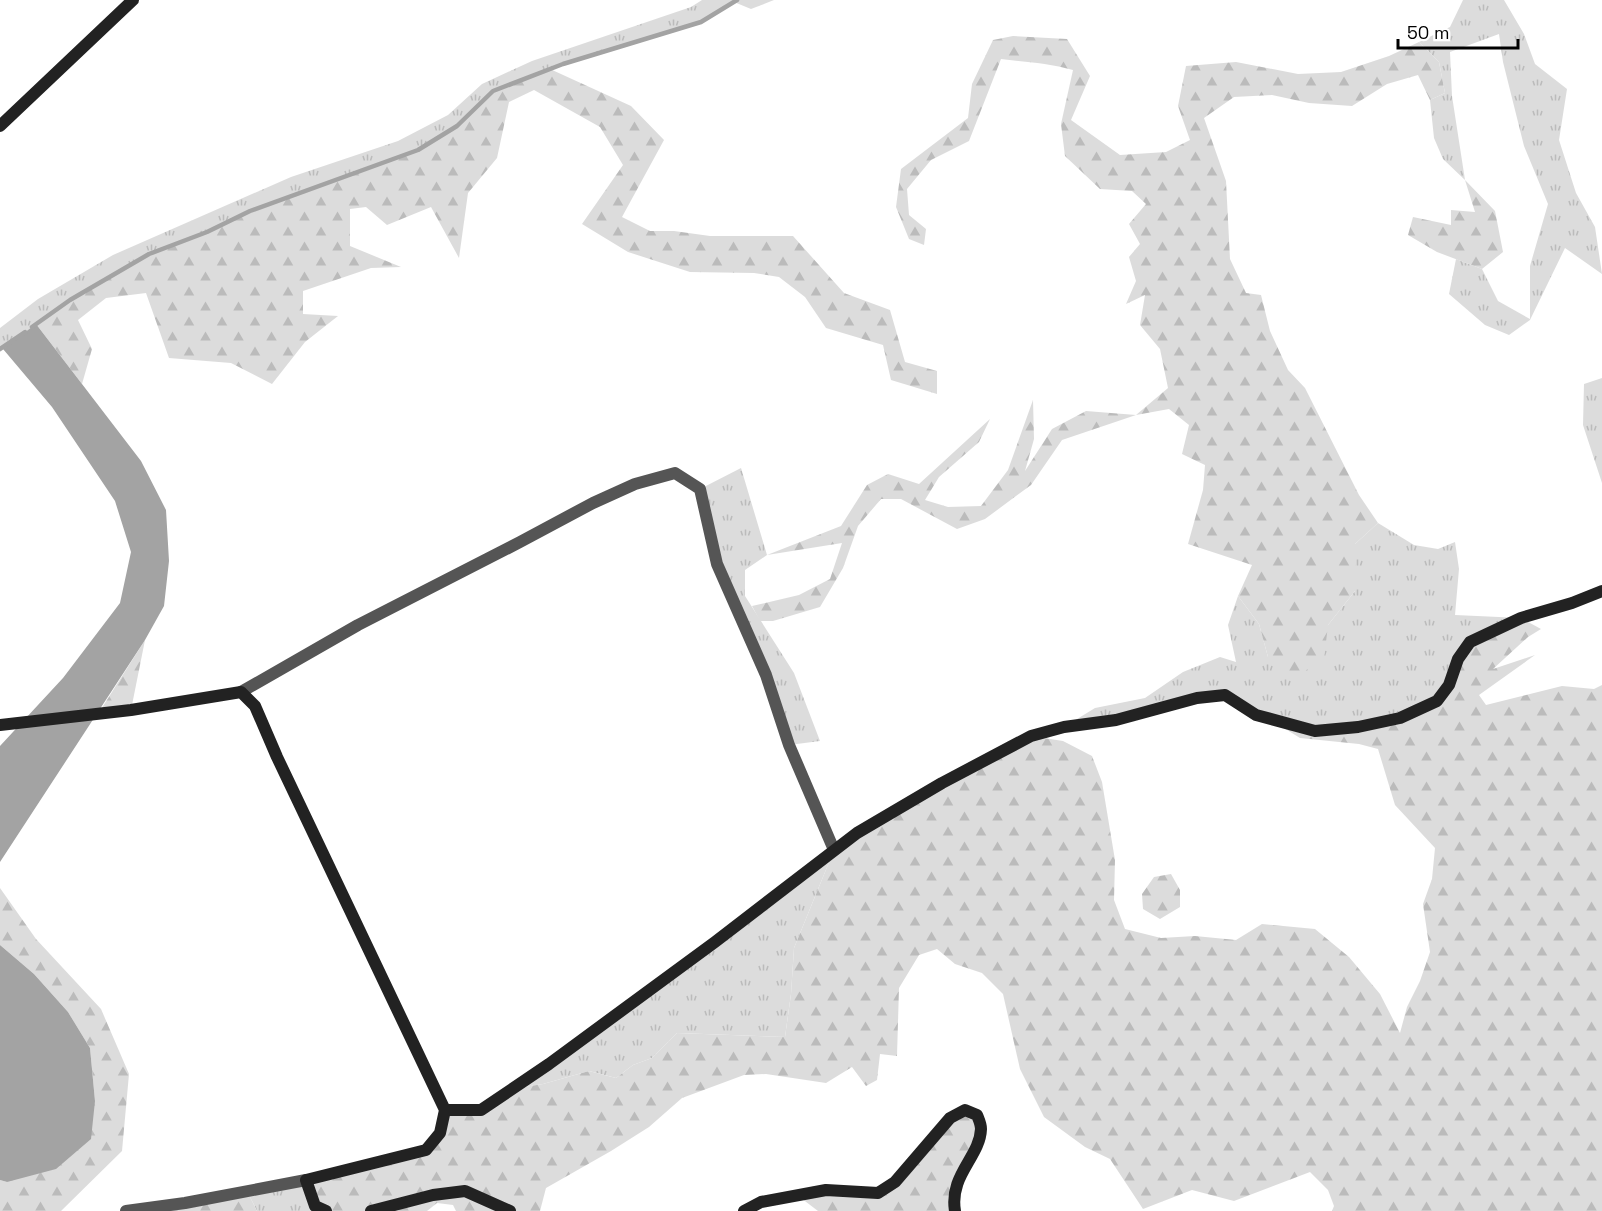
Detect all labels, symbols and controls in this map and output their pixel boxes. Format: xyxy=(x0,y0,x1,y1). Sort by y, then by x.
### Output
scale bar xyxy=(1398,12,1518,50)
text: 50 m xyxy=(1407,21,1449,44)

